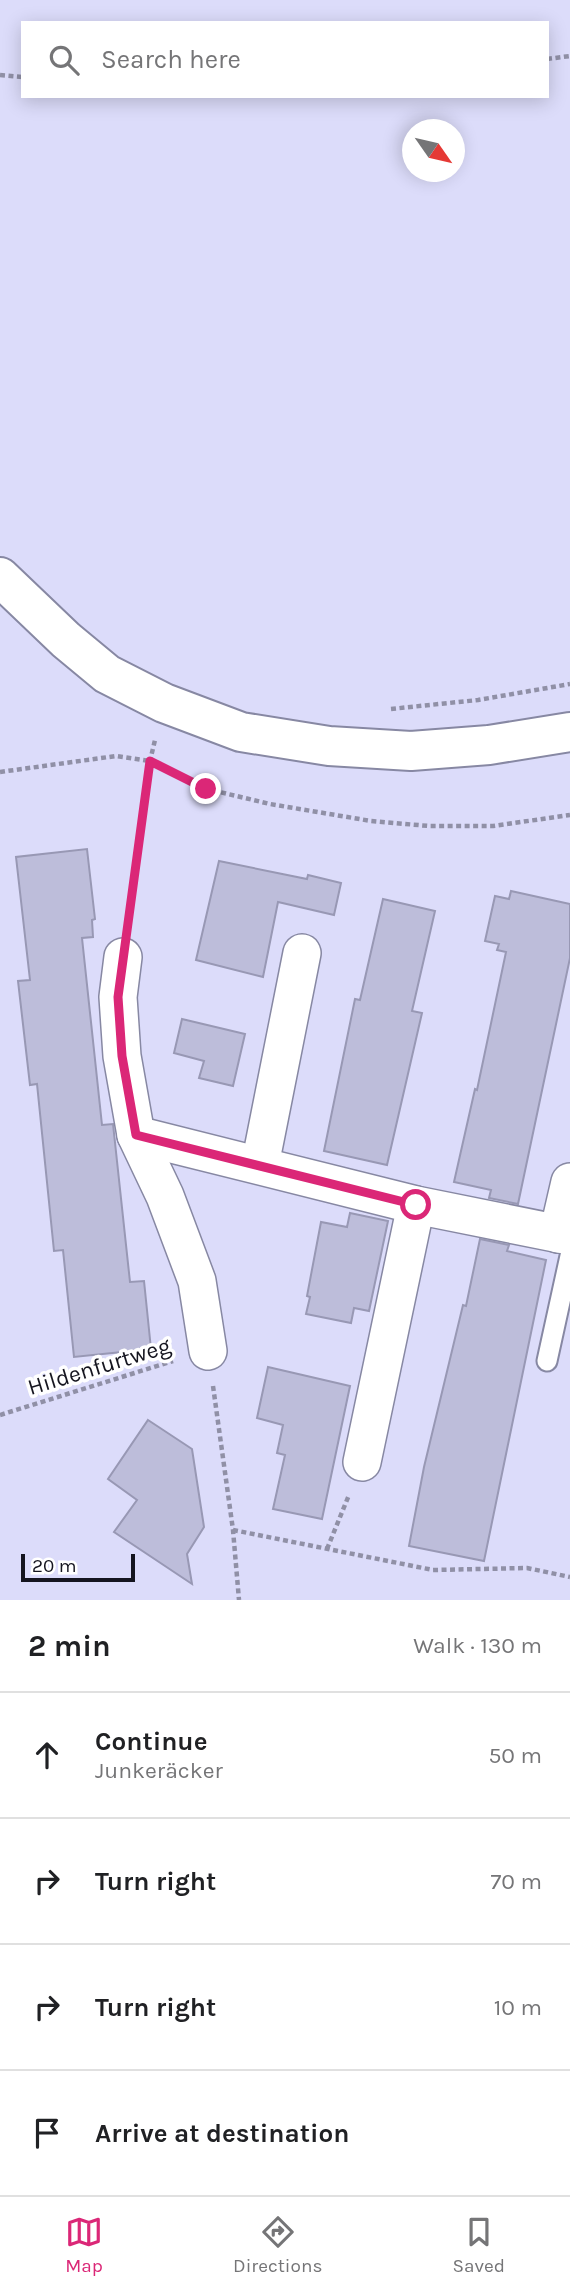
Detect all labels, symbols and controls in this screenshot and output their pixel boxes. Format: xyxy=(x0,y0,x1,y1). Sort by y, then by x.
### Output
search box xyxy=(21,21,549,98)
icon: search xyxy=(45,41,83,79)
text: Search here xyxy=(101,44,241,75)
north arrow xyxy=(402,119,465,182)
route end xyxy=(190,773,221,804)
route start xyxy=(400,1189,431,1220)
street label: Hildenfurtweg xyxy=(24,1332,174,1401)
scale bar xyxy=(21,1551,135,1583)
text: 20 m xyxy=(32,1555,77,1577)
text: 2 min xyxy=(28,1628,111,1664)
text: Walk · 130 m xyxy=(413,1632,542,1659)
text: Continue xyxy=(95,1726,207,1757)
icon: ahead xyxy=(28,1736,66,1774)
text: 50 m xyxy=(488,1742,542,1769)
text: Junkeräcker xyxy=(95,1757,223,1784)
icon: right xyxy=(28,1862,66,1900)
text: Turn right xyxy=(95,1866,216,1897)
text: 70 m xyxy=(491,1868,542,1895)
icon: right xyxy=(28,1988,66,2026)
text: Turn right xyxy=(95,1992,216,2023)
text: 10 m xyxy=(494,1994,542,2021)
icon: arrive xyxy=(28,2114,66,2152)
text: Arrive at destination xyxy=(95,2118,349,2149)
tab: Map xyxy=(65,2213,103,2277)
tab: Directions xyxy=(233,2213,322,2277)
tab: Saved xyxy=(452,2213,505,2277)

